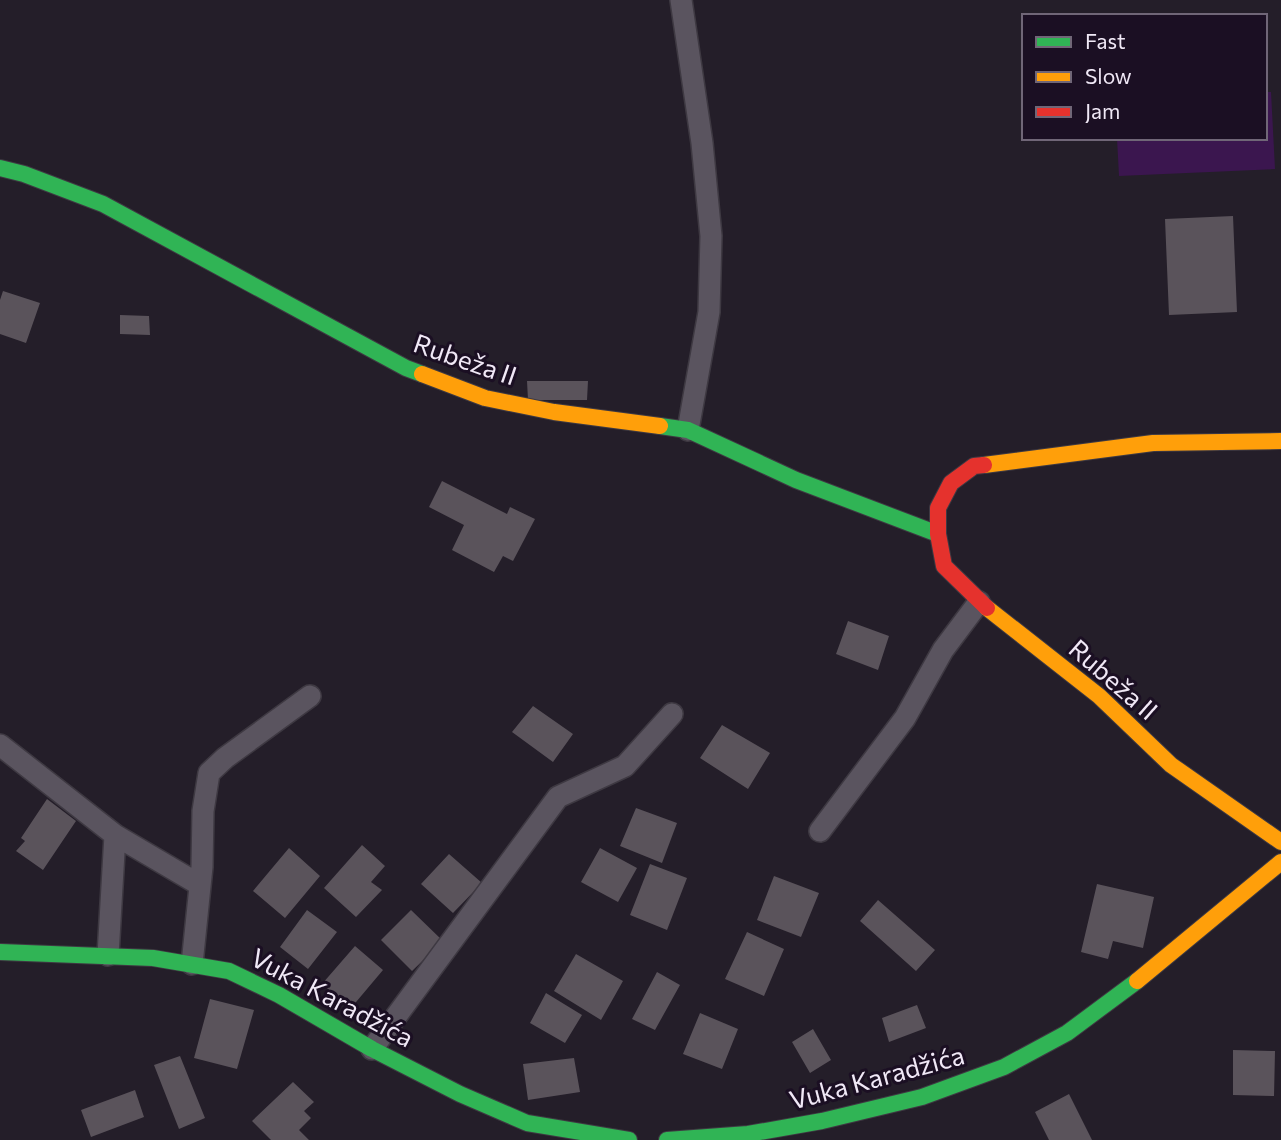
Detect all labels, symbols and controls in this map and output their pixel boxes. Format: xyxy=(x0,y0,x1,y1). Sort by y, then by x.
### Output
legend xyxy=(1022,14,1267,140)
text: Fast xyxy=(1085,28,1126,53)
text: Slow xyxy=(1085,63,1132,88)
text: Jam xyxy=(1085,98,1120,123)
street label: Rubeža II xyxy=(410,327,521,391)
street label: Rubeža II xyxy=(1063,632,1165,726)
street label: Vuka Karadžića xyxy=(246,941,419,1053)
street label: Vuka Karadžića xyxy=(786,1038,967,1115)

